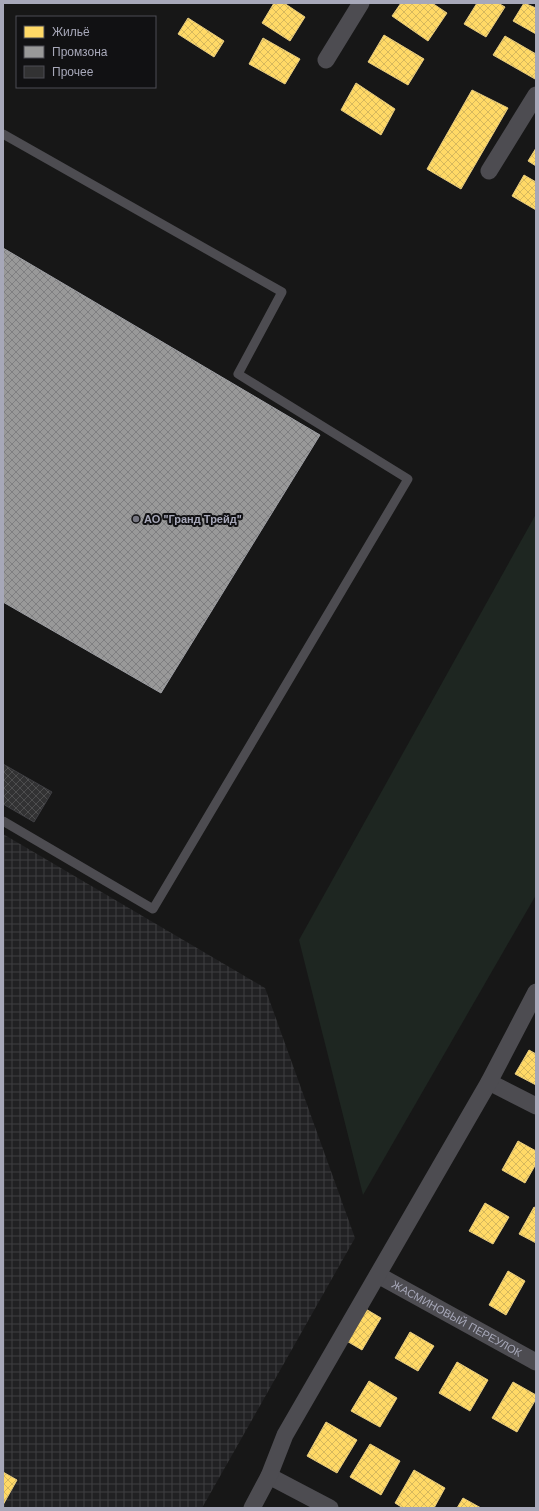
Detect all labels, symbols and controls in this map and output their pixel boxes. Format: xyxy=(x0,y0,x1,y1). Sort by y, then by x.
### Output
legend xyxy=(16,16,156,88)
text: Жильё xyxy=(52,25,90,39)
text: Промзона xyxy=(52,45,108,59)
text: Прочее xyxy=(52,65,94,79)
place label: АО "Гранд Трейд" xyxy=(144,513,242,526)
marker: АО "Гранд Трейд" xyxy=(131,514,141,524)
street label: ЖАСМИНОВЫЙ ПЕРЕУЛОК xyxy=(390,1277,525,1360)

